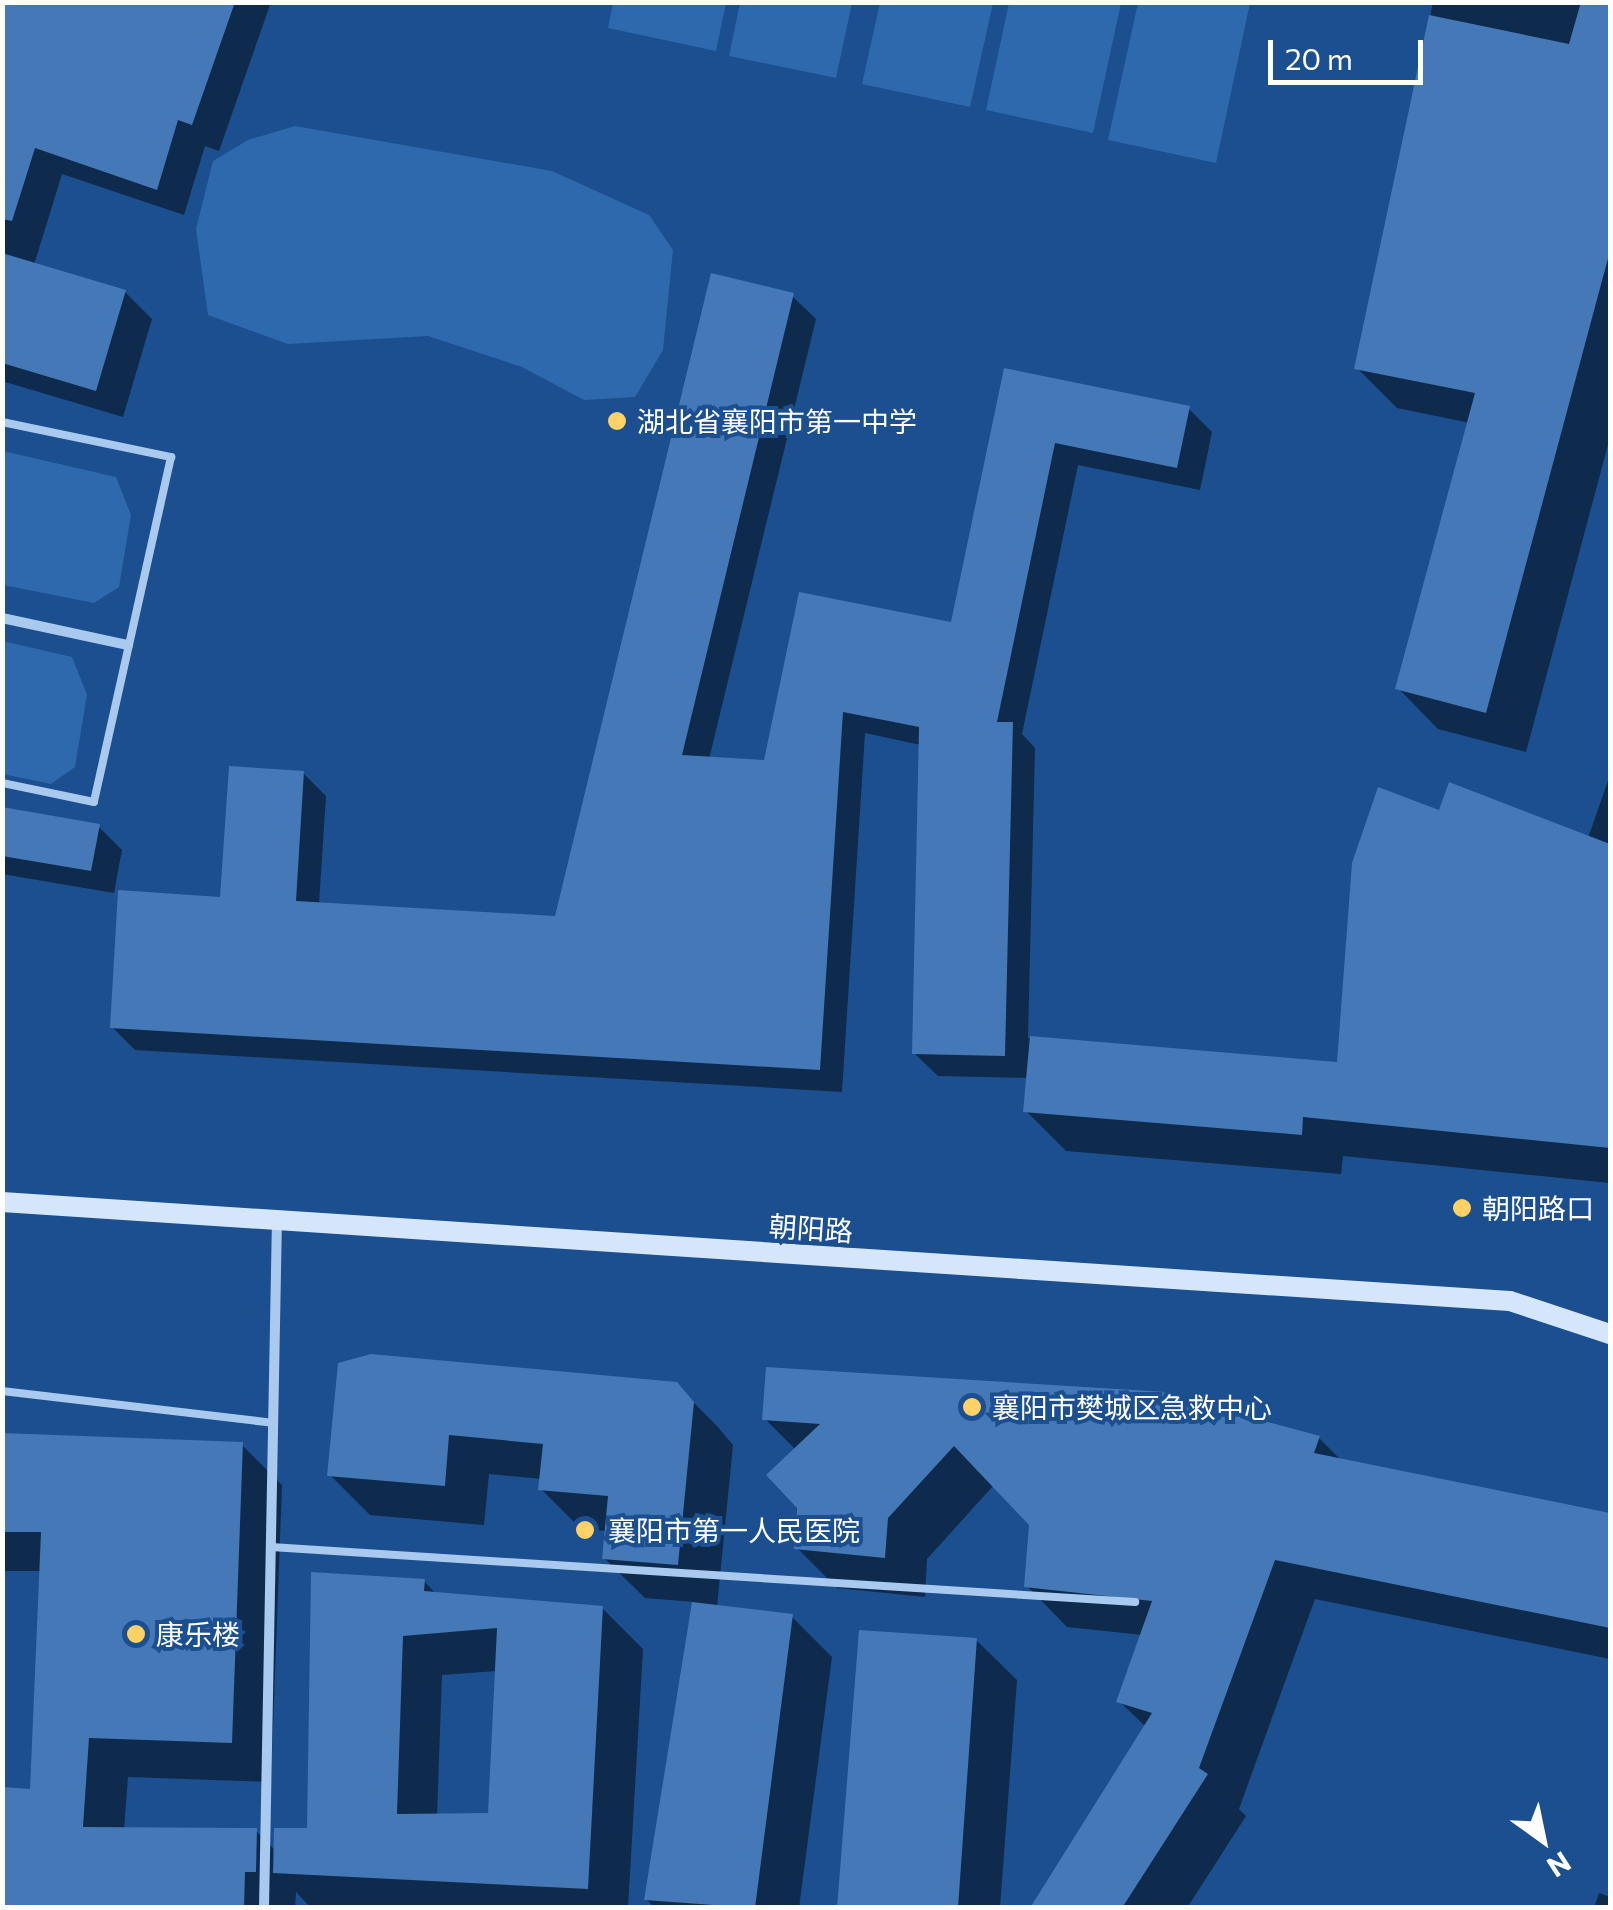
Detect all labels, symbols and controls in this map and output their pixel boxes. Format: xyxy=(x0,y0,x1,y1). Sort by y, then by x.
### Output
scale bar xyxy=(1273,20,1428,82)
text: 20 m xyxy=(1285,39,1353,76)
place label: 湖北省襄阳市第一中学 xyxy=(637,404,917,438)
marker: 湖北省襄阳市第一中学 xyxy=(606,410,628,432)
place label: 朝阳路口 xyxy=(1482,1191,1594,1225)
marker: 朝阳路口 xyxy=(1451,1197,1473,1219)
street label: 朝阳路 xyxy=(768,1208,854,1248)
place label: 襄阳市樊城区急救中心 xyxy=(992,1390,1272,1424)
marker: 襄阳市樊城区急救中心 xyxy=(961,1396,983,1418)
place label: 襄阳市第一人民医院 xyxy=(608,1513,860,1547)
marker: 襄阳市第一人民医院 xyxy=(572,1517,598,1543)
place label: 康乐楼 xyxy=(156,1617,240,1651)
marker: 康乐楼 xyxy=(125,1623,147,1645)
north arrow xyxy=(1493,1790,1593,1890)
text: N xyxy=(1541,1845,1577,1885)

